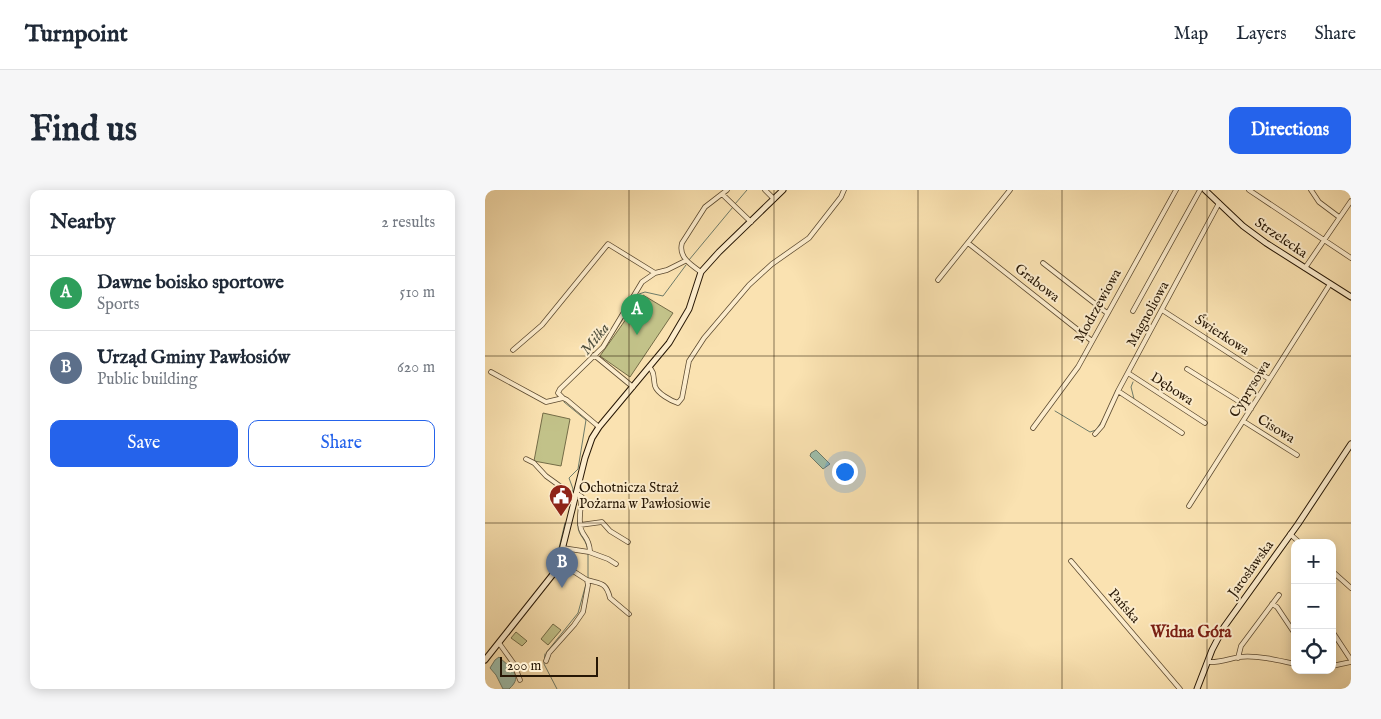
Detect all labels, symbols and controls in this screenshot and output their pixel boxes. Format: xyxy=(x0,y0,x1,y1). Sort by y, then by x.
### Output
text: Turnpoint xyxy=(25,19,128,50)
text: Map xyxy=(1174,23,1208,46)
text: Layers xyxy=(1236,23,1287,46)
text: Share xyxy=(1315,23,1356,46)
button: Directions xyxy=(1229,107,1351,154)
text: Find us xyxy=(30,108,137,153)
text: Nearby xyxy=(50,209,115,236)
text: 2 results xyxy=(381,213,435,233)
street label: Strzelecka xyxy=(1251,214,1312,263)
street label: Grabowa xyxy=(1011,260,1064,307)
street label: Modrzewiowa xyxy=(1070,265,1126,346)
text: Dawne boisko sportowe xyxy=(97,271,284,295)
street label: Magnoliowa xyxy=(1123,277,1174,350)
text: A xyxy=(61,283,71,303)
text: 510 m xyxy=(400,283,435,303)
pin: A xyxy=(621,294,653,335)
text: Sports xyxy=(97,295,139,315)
street label: Świerkowa xyxy=(1191,310,1254,360)
water label: Miłka xyxy=(576,319,614,359)
text: Urząd Gminy Pawłosiów xyxy=(97,346,290,370)
street label: Cyprysowa xyxy=(1225,356,1275,421)
text: B xyxy=(61,358,71,378)
text: 620 m xyxy=(397,358,435,378)
street label: Dębowa xyxy=(1147,368,1198,410)
text: Public building xyxy=(97,370,197,390)
street label: Cisowa xyxy=(1254,410,1299,448)
button: Save xyxy=(50,420,238,467)
button: Share xyxy=(248,420,435,467)
your location xyxy=(832,459,858,485)
place label: Ochotnicza Straż Pożarna w Pawłosiowie xyxy=(579,479,711,513)
public building icon: Ochotnicza Straż Pożarna w Pawłosiowie xyxy=(548,483,574,517)
street label: Jarosławska xyxy=(1223,536,1278,603)
map controls xyxy=(1291,539,1336,674)
button: + xyxy=(1291,539,1336,584)
pin: B xyxy=(546,547,578,588)
button: − xyxy=(1291,584,1336,629)
street label: Pańska xyxy=(1104,585,1145,628)
district label: Widna Góra xyxy=(1149,623,1233,643)
button: locate xyxy=(1291,629,1336,674)
scale bar xyxy=(500,654,597,677)
text: 200 m xyxy=(507,657,541,675)

